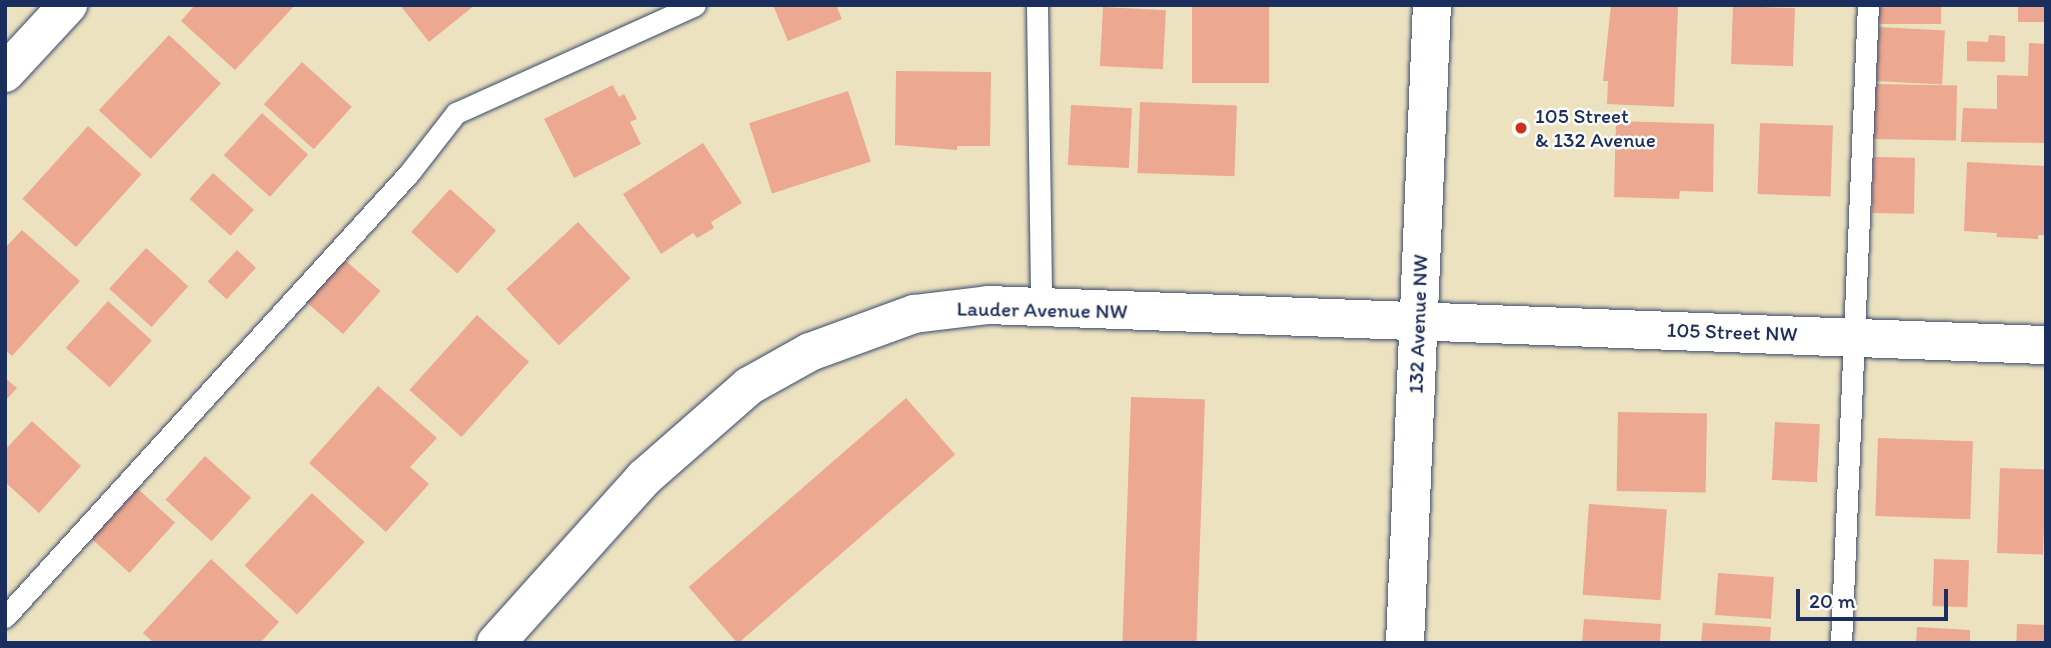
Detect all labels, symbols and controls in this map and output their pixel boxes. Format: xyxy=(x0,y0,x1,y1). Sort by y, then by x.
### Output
place label: 105 Street & 132 Avenue xyxy=(1535,103,1656,153)
marker: 105 Street & 132 Avenue xyxy=(1513,120,1529,136)
street label: 132 Avenue NW xyxy=(1403,254,1433,394)
street label: Lauder Avenue NW xyxy=(957,296,1127,324)
street label: 105 Street NW xyxy=(1666,317,1798,347)
scale bar xyxy=(1799,574,1951,618)
text: 20 m xyxy=(1809,588,1855,613)

